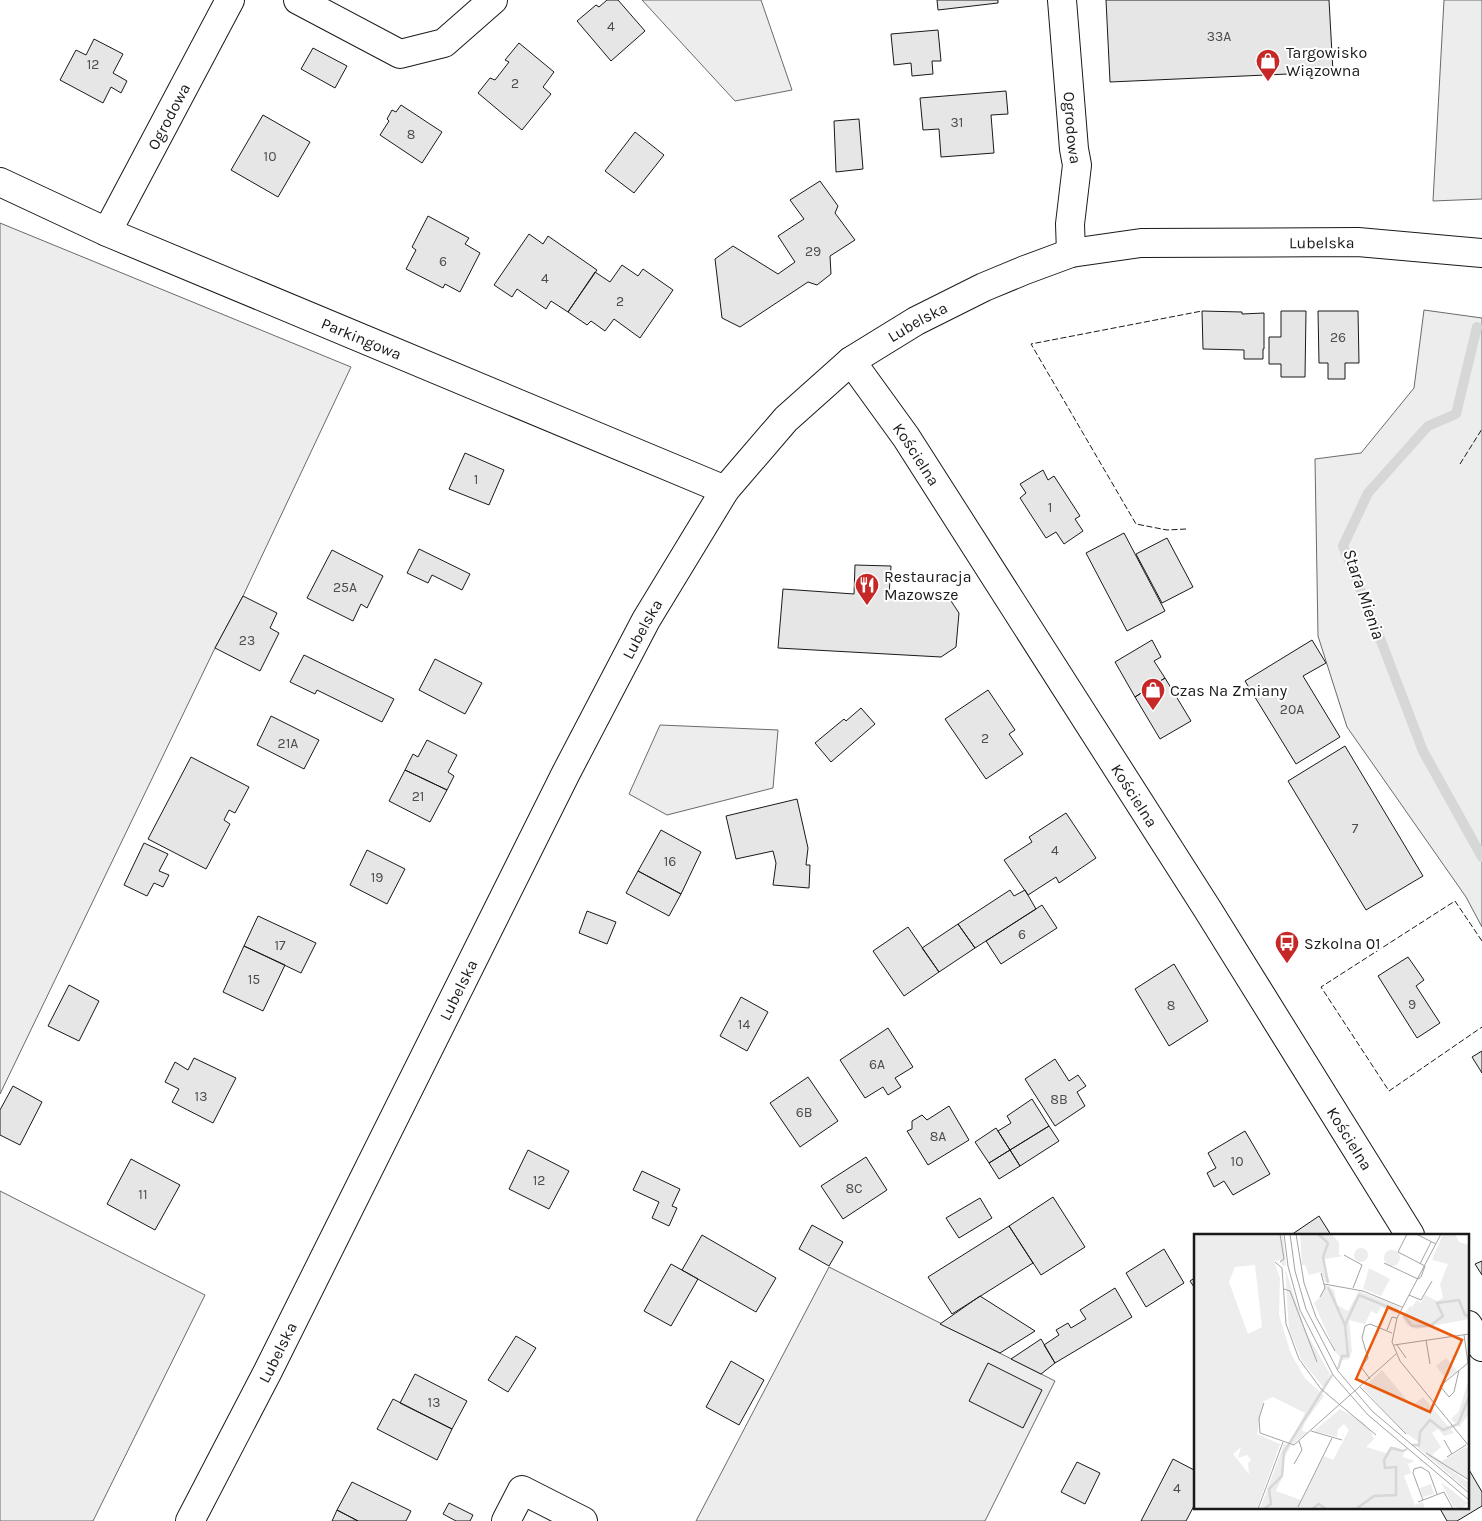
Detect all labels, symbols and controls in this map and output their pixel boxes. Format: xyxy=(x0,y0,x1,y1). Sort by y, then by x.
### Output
house number: 4 xyxy=(607,18,615,35)
house number: 33A xyxy=(1207,28,1231,45)
place label: Targowisko Wiązowna xyxy=(1286,43,1367,80)
shop icon: Targowisko Wiązowna xyxy=(1255,48,1281,82)
house number: 12 xyxy=(87,56,99,73)
house number: 2 xyxy=(511,75,519,92)
street label: Ogrodowa xyxy=(143,80,194,153)
street label: Ogrodowa xyxy=(1060,91,1086,165)
house number: 31 xyxy=(951,114,963,131)
house number: 8 xyxy=(407,126,415,143)
house number: 10 xyxy=(264,148,276,165)
street label: Lubelska xyxy=(1289,233,1355,252)
house number: 29 xyxy=(805,243,821,260)
house number: 6 xyxy=(439,253,447,270)
house number: 4 xyxy=(541,270,549,287)
house number: 2 xyxy=(616,293,624,310)
street label: Lubelska xyxy=(884,297,950,346)
street label: Parkingowa xyxy=(319,313,405,363)
house number: 26 xyxy=(1330,329,1346,346)
street label: Kościelna xyxy=(889,419,944,489)
house number: 1 xyxy=(474,471,478,488)
house number: 1 xyxy=(1048,499,1052,516)
water label: Stara Mienia xyxy=(1338,546,1390,642)
place label: Restauracja Mazowsze xyxy=(884,567,972,604)
restaurant icon: Restauracja Mazowsze xyxy=(854,572,880,606)
house number: 25A xyxy=(333,579,357,596)
street label: Lubelska xyxy=(618,595,666,662)
house number: 23 xyxy=(239,632,255,649)
shop icon: Czas Na Zmiany xyxy=(1140,677,1166,711)
place label: Czas Na Zmiany xyxy=(1170,681,1288,700)
house number: 20A xyxy=(1280,701,1304,718)
house number: 2 xyxy=(981,730,989,747)
house number: 21A xyxy=(278,735,298,752)
street label: Kościelna xyxy=(1108,760,1162,830)
house number: 21 xyxy=(412,788,424,805)
house number: 7 xyxy=(1352,820,1359,837)
house number: 4 xyxy=(1051,842,1059,859)
house number: 16 xyxy=(664,853,676,870)
house number: 19 xyxy=(371,869,383,886)
house number: 6 xyxy=(1018,926,1026,943)
bus stop icon: Szkolna 01 xyxy=(1274,930,1300,964)
place label: Szkolna 01 xyxy=(1304,934,1381,953)
house number: 17 xyxy=(274,937,286,954)
street label: Lubelska xyxy=(435,956,481,1023)
house number: 15 xyxy=(248,971,260,988)
house number: 9 xyxy=(1408,996,1416,1013)
house number: 8 xyxy=(1167,997,1175,1014)
house number: 14 xyxy=(738,1016,750,1033)
house number: 6A xyxy=(869,1056,885,1073)
house number: 13 xyxy=(195,1088,207,1105)
house number: 8B xyxy=(1050,1091,1068,1108)
street label: Kościelna xyxy=(1323,1103,1377,1174)
house number: 6B xyxy=(796,1104,812,1121)
house number: 8A xyxy=(930,1128,946,1145)
house number: 10 xyxy=(1231,1153,1243,1170)
house number: 12 xyxy=(533,1172,545,1189)
house number: 8C xyxy=(845,1180,863,1197)
house number: 11 xyxy=(138,1186,148,1203)
inset map xyxy=(1194,1234,1470,1508)
street label: Lubelska xyxy=(254,1319,300,1386)
house number: 13 xyxy=(428,1394,440,1411)
house number: 4 xyxy=(1173,1480,1181,1497)

